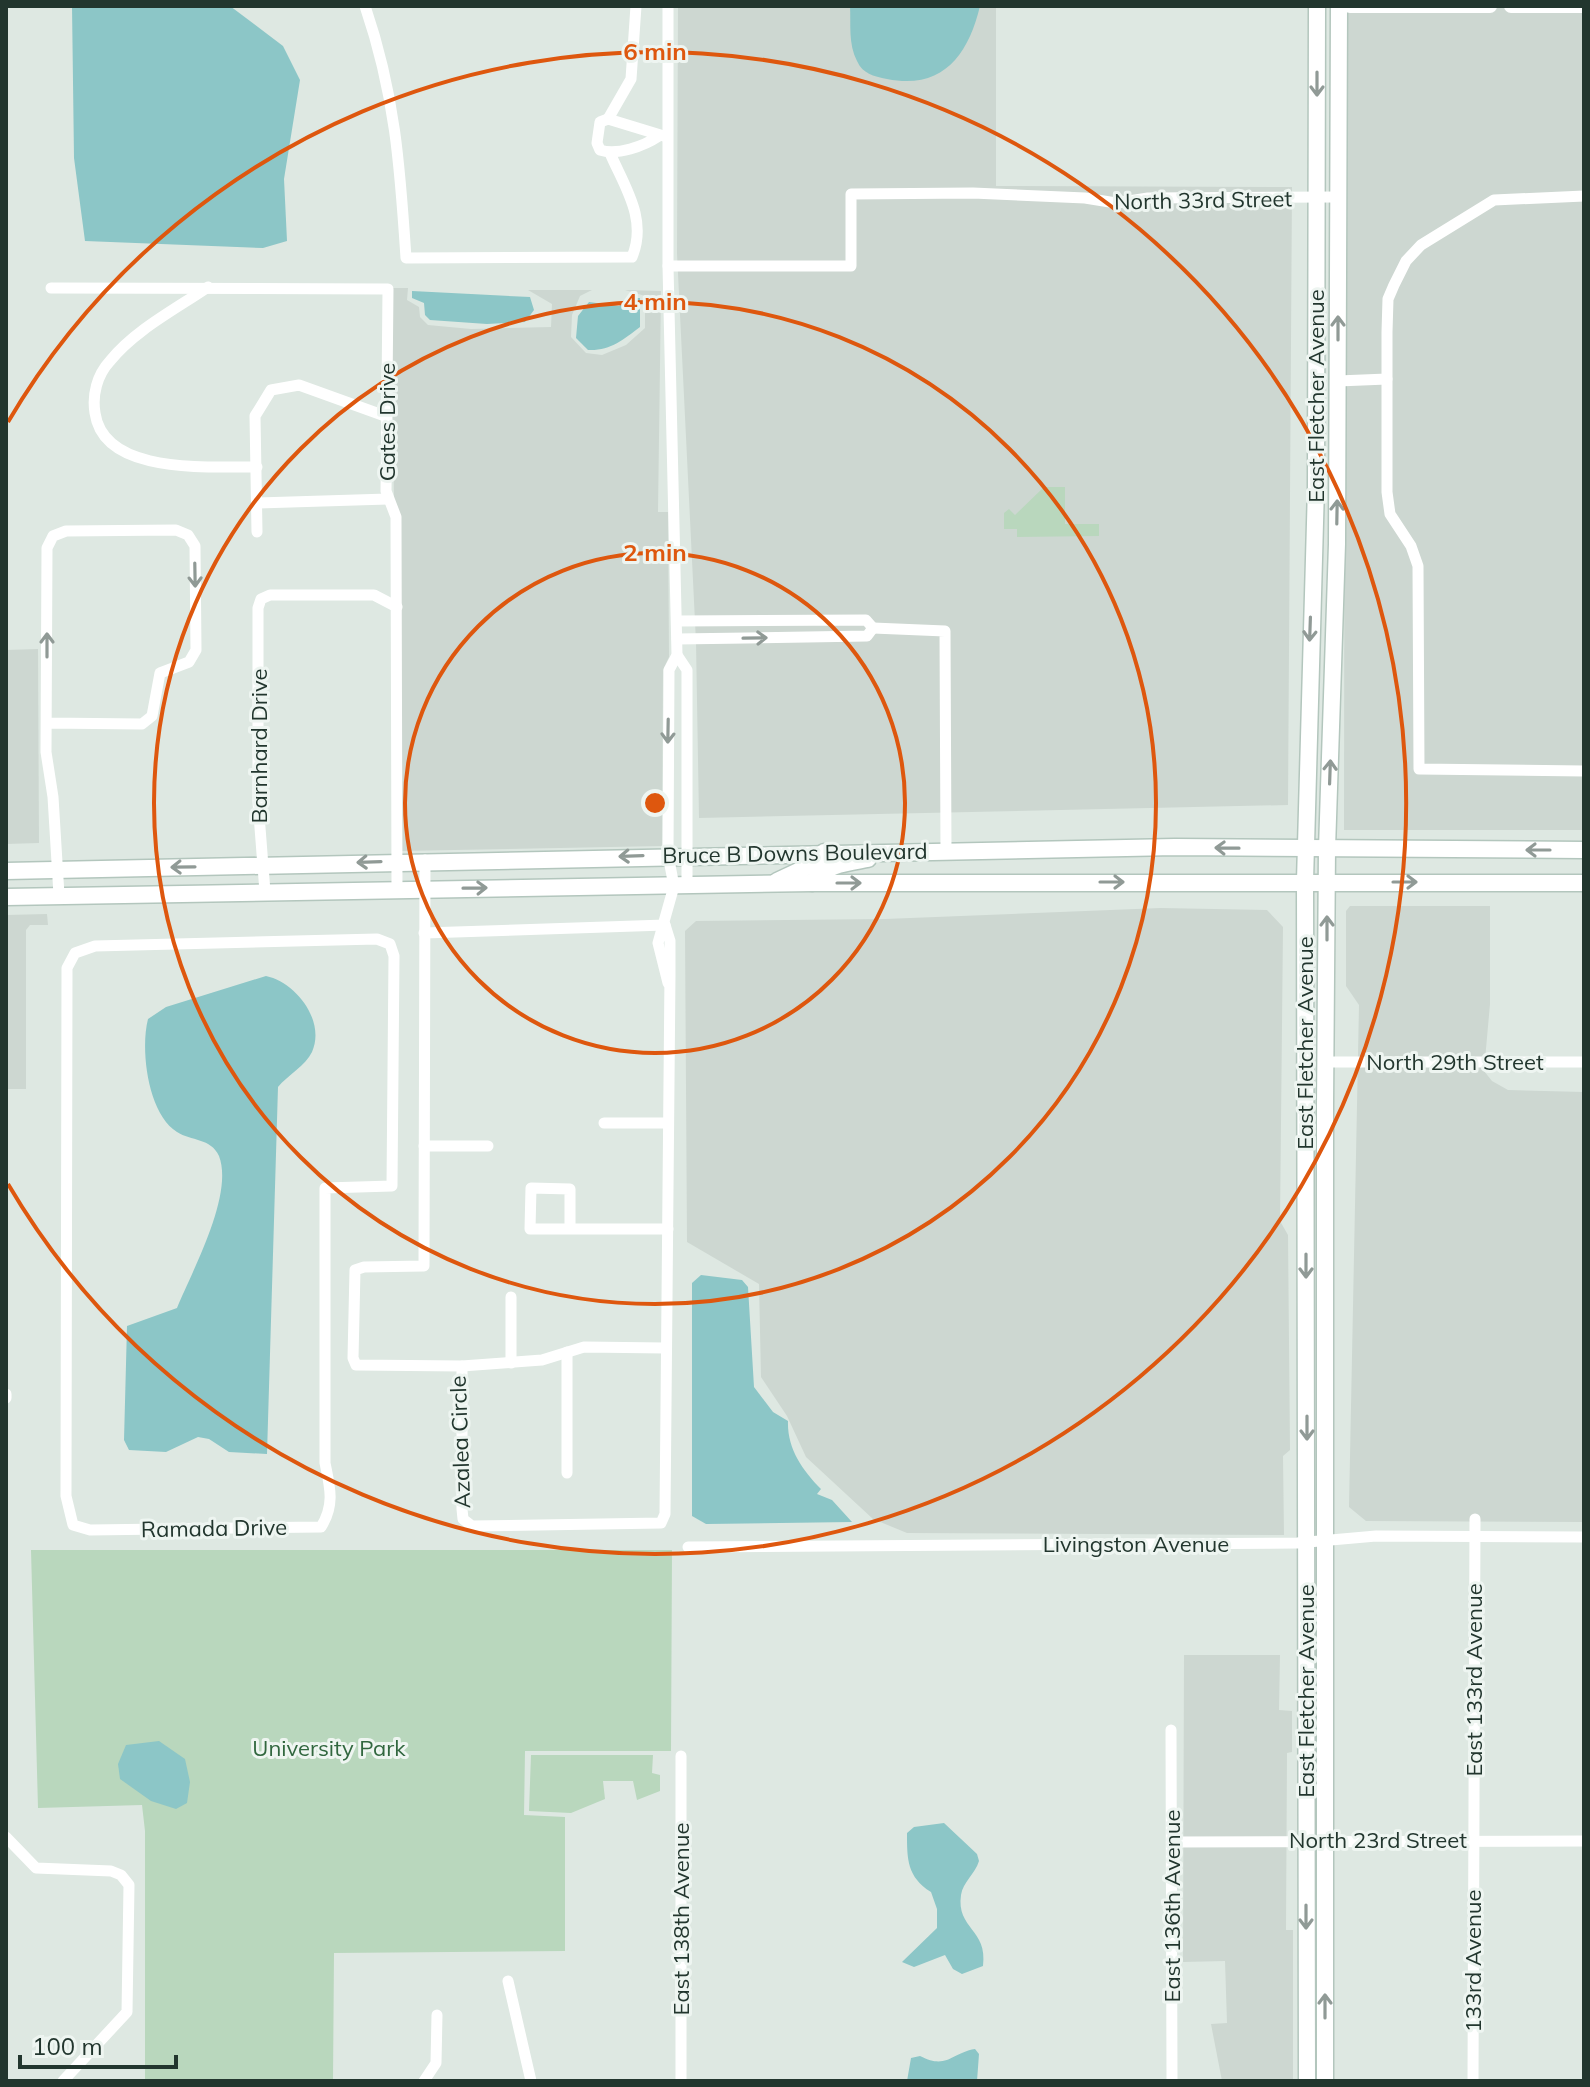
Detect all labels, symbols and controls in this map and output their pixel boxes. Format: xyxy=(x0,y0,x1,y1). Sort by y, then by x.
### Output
text: 6 min xyxy=(623,36,687,66)
one-way arrow xyxy=(1309,70,1325,97)
street label: North 33rd Street xyxy=(1114,184,1292,216)
text: 4 min xyxy=(623,286,687,316)
street label: East Fletcher Avenue xyxy=(1302,289,1330,503)
one-way arrow xyxy=(1330,315,1346,342)
street label: Gates Drive xyxy=(373,363,401,481)
one-way arrow xyxy=(1330,499,1345,526)
text: 2 min xyxy=(623,537,687,567)
one-way arrow xyxy=(187,561,203,588)
one-way arrow xyxy=(1303,615,1318,642)
one-way arrow xyxy=(741,630,768,645)
one-way arrow xyxy=(39,632,55,659)
street label: Barnhard Drive xyxy=(245,668,273,824)
one-way arrow xyxy=(660,717,676,744)
one-way arrow xyxy=(1322,759,1338,786)
centre of rings xyxy=(641,789,669,817)
street label: Bruce B Downs Boulevard xyxy=(662,837,928,869)
one-way arrow xyxy=(1214,840,1241,855)
one-way arrow xyxy=(1525,842,1552,858)
one-way arrow xyxy=(618,849,645,864)
one-way arrow xyxy=(356,854,383,869)
one-way arrow xyxy=(170,859,197,875)
one-way arrow xyxy=(1098,874,1125,890)
one-way arrow xyxy=(1391,874,1418,890)
one-way arrow xyxy=(835,875,862,891)
one-way arrow xyxy=(461,880,488,896)
one-way arrow xyxy=(1319,915,1335,942)
street label: East Fletcher Avenue xyxy=(1291,936,1319,1150)
street label: North 29th Street xyxy=(1366,1048,1544,1076)
one-way arrow xyxy=(1299,1252,1314,1279)
street label: Azalea Circle xyxy=(444,1375,476,1509)
one-way arrow xyxy=(1299,1414,1315,1441)
street label: Ramada Drive xyxy=(141,1513,287,1543)
street label: Livingston Avenue xyxy=(1043,1530,1229,1558)
street label: East 133rd Avenue xyxy=(1460,1583,1488,1777)
street label: East Fletcher Avenue xyxy=(1292,1584,1320,1798)
park label: University Park xyxy=(252,1734,406,1762)
street label: East 136th Avenue xyxy=(1158,1810,1186,2002)
street label: East 138th Avenue xyxy=(667,1823,695,2015)
street label: North 23rd Street xyxy=(1289,1826,1467,1854)
street label: 133rd Avenue xyxy=(1459,1889,1487,2033)
one-way arrow xyxy=(1298,1903,1314,1930)
one-way arrow xyxy=(1318,1993,1333,2020)
scale bar xyxy=(20,2019,176,2069)
text: 100 m xyxy=(32,2031,103,2061)

